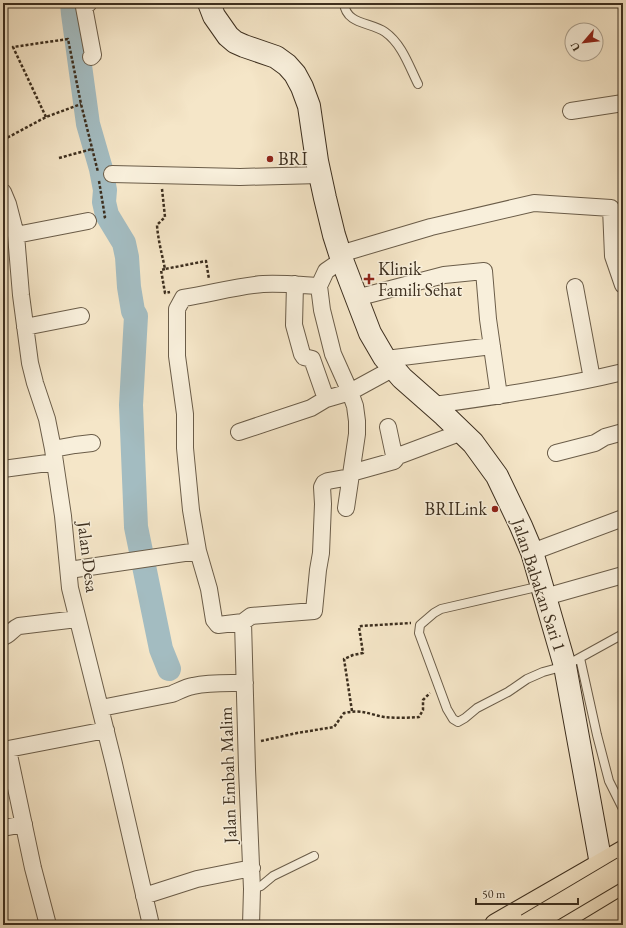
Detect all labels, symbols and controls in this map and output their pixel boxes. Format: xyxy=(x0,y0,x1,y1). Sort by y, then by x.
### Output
north arrow xyxy=(564,22,604,62)
text: U xyxy=(567,39,583,54)
place label: BRI xyxy=(278,147,308,170)
marker: BRI xyxy=(265,154,275,164)
place label: Klinik Famili Sehat xyxy=(378,257,462,301)
marker: Klinik Famili Sehat xyxy=(363,273,375,285)
place label: BRILink xyxy=(425,497,488,520)
marker: BRILink xyxy=(490,504,500,514)
street label: Jalan Babakan Sari 1 xyxy=(506,513,572,654)
street label: Jalan Desa xyxy=(72,518,104,595)
street label: Jalan Embah Malim xyxy=(214,706,241,846)
scale bar xyxy=(476,880,578,906)
text: 50 m xyxy=(482,886,506,902)

